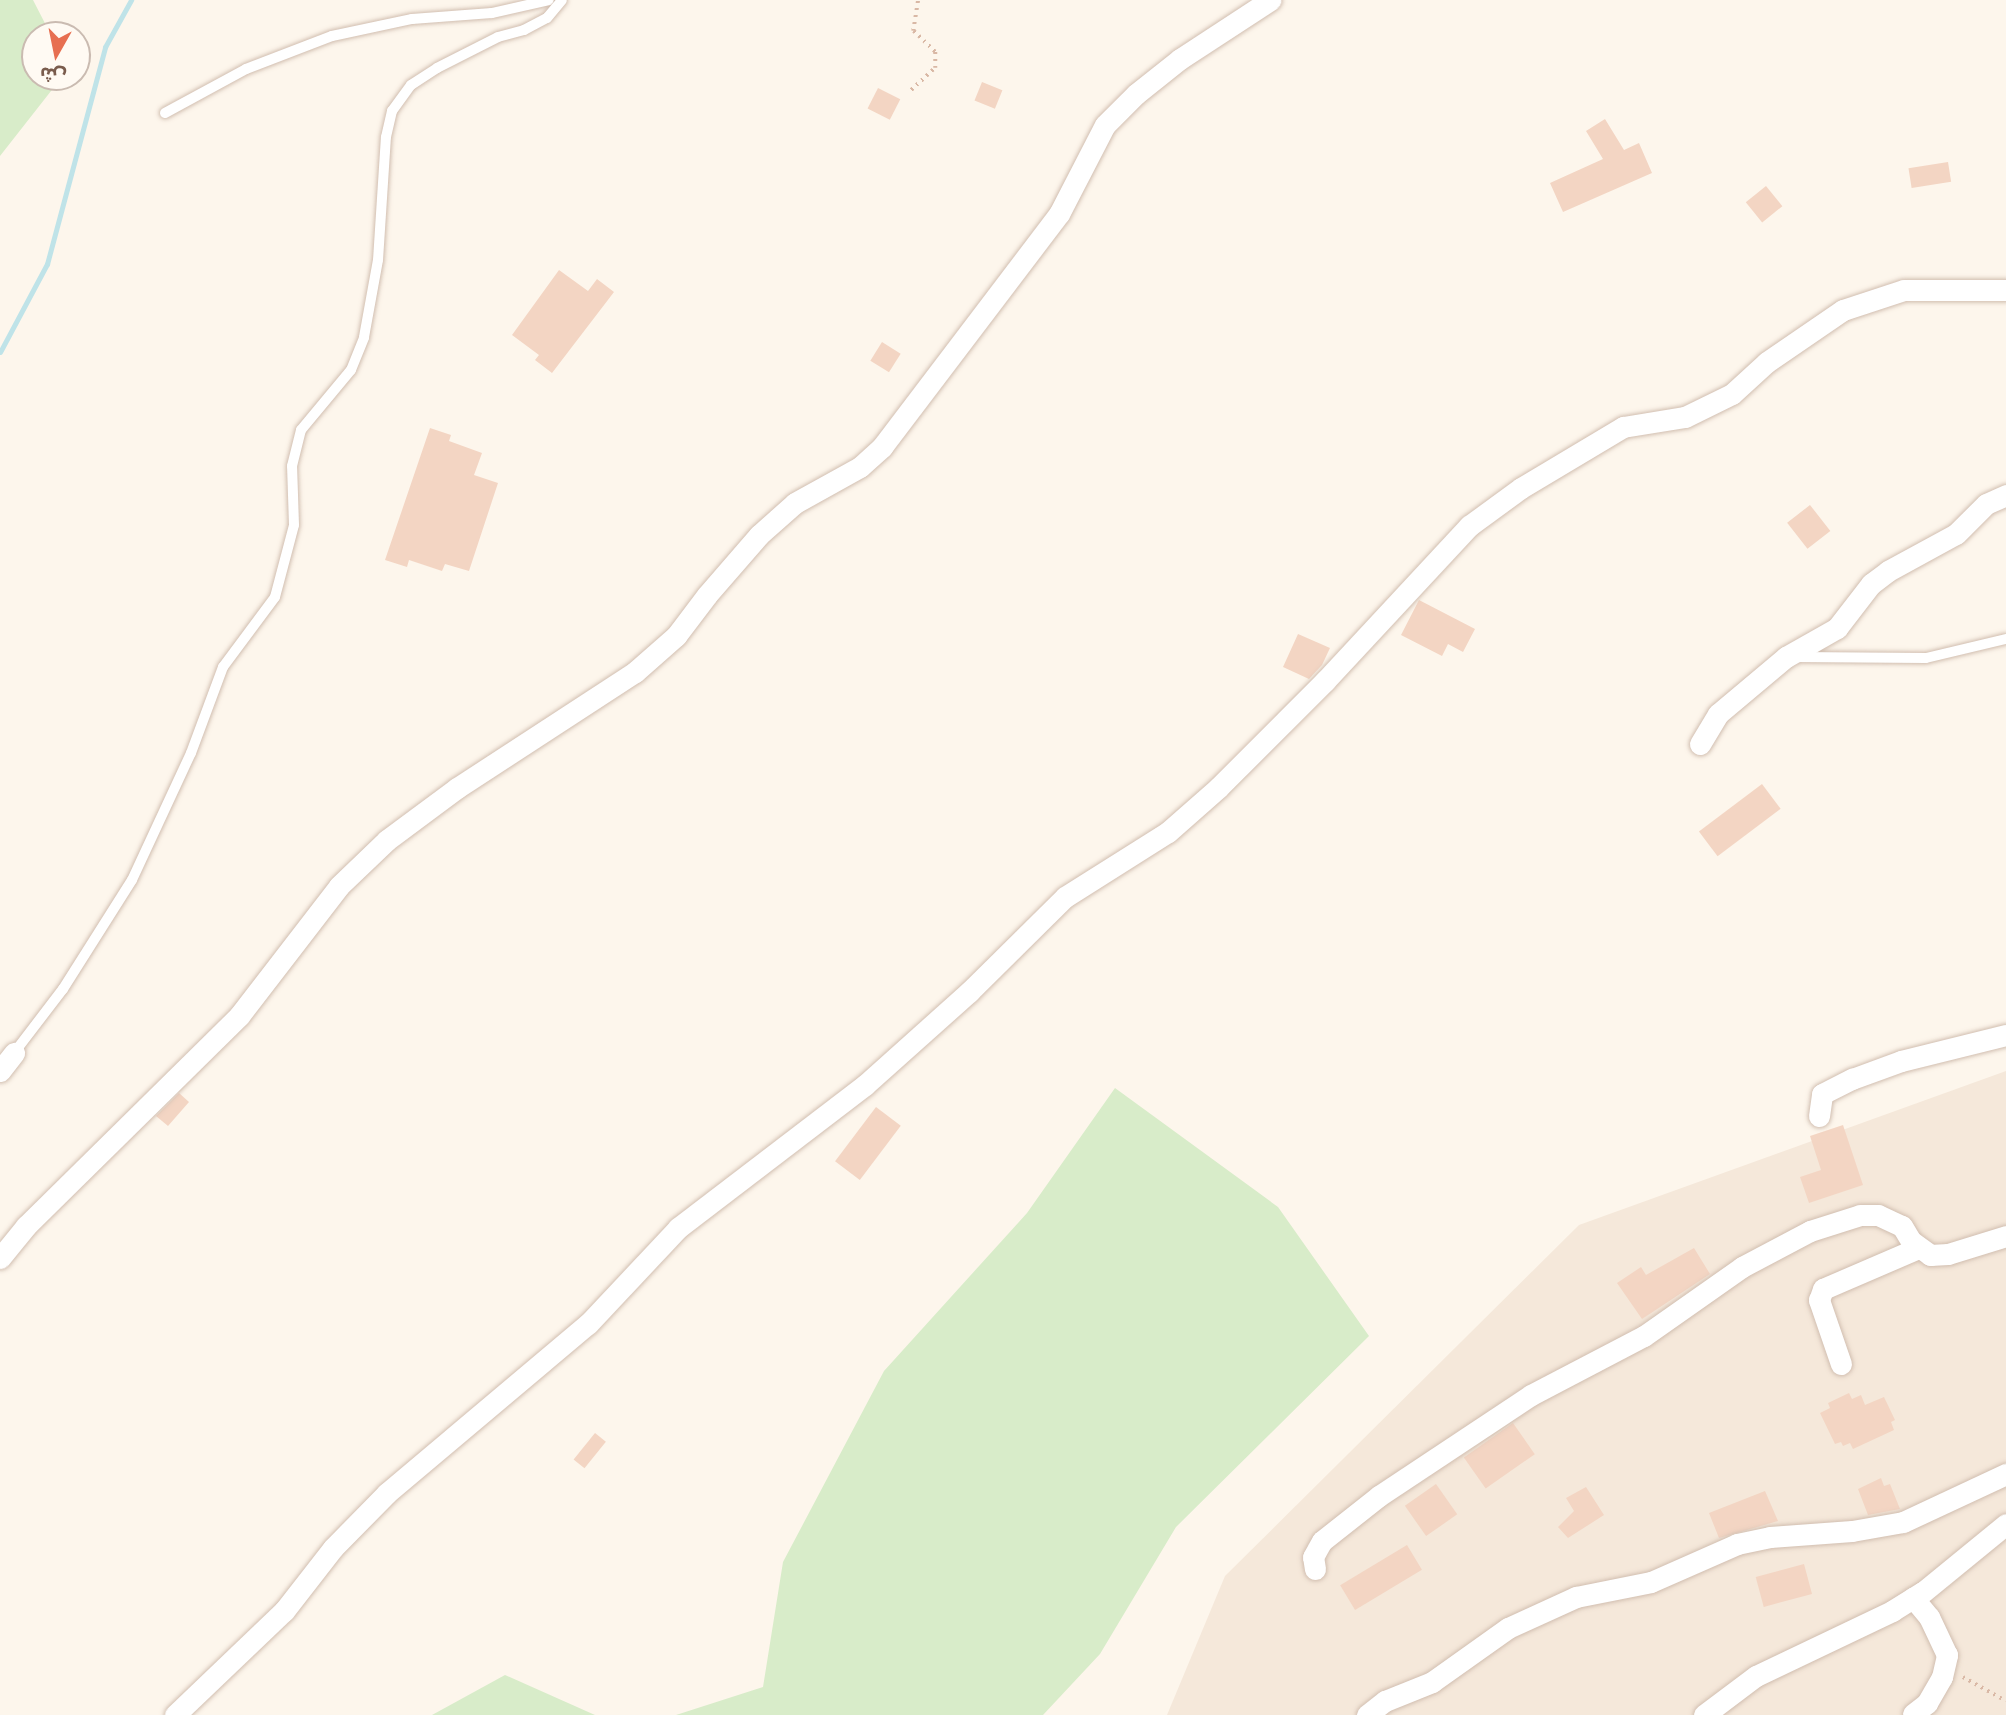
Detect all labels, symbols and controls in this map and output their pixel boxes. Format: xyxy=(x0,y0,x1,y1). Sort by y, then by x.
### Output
north arrow xyxy=(21,21,91,91)
text: ش xyxy=(38,62,68,89)

